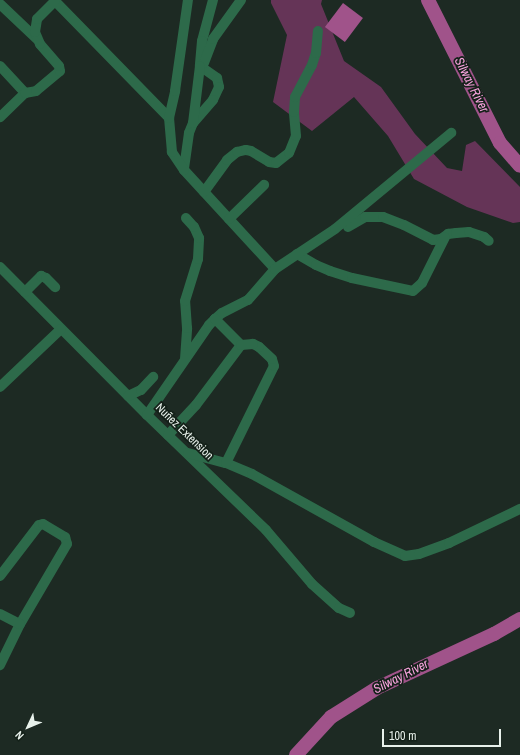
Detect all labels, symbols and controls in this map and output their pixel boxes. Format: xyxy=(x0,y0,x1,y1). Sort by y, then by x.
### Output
water label: Silway River xyxy=(450,55,492,115)
street label: Nuñez Extension xyxy=(152,401,216,463)
water label: Silway River xyxy=(371,656,431,698)
north arrow xyxy=(8,707,48,747)
scale bar xyxy=(384,721,503,747)
text: N xyxy=(12,728,27,743)
text: 100 m xyxy=(389,728,416,744)

